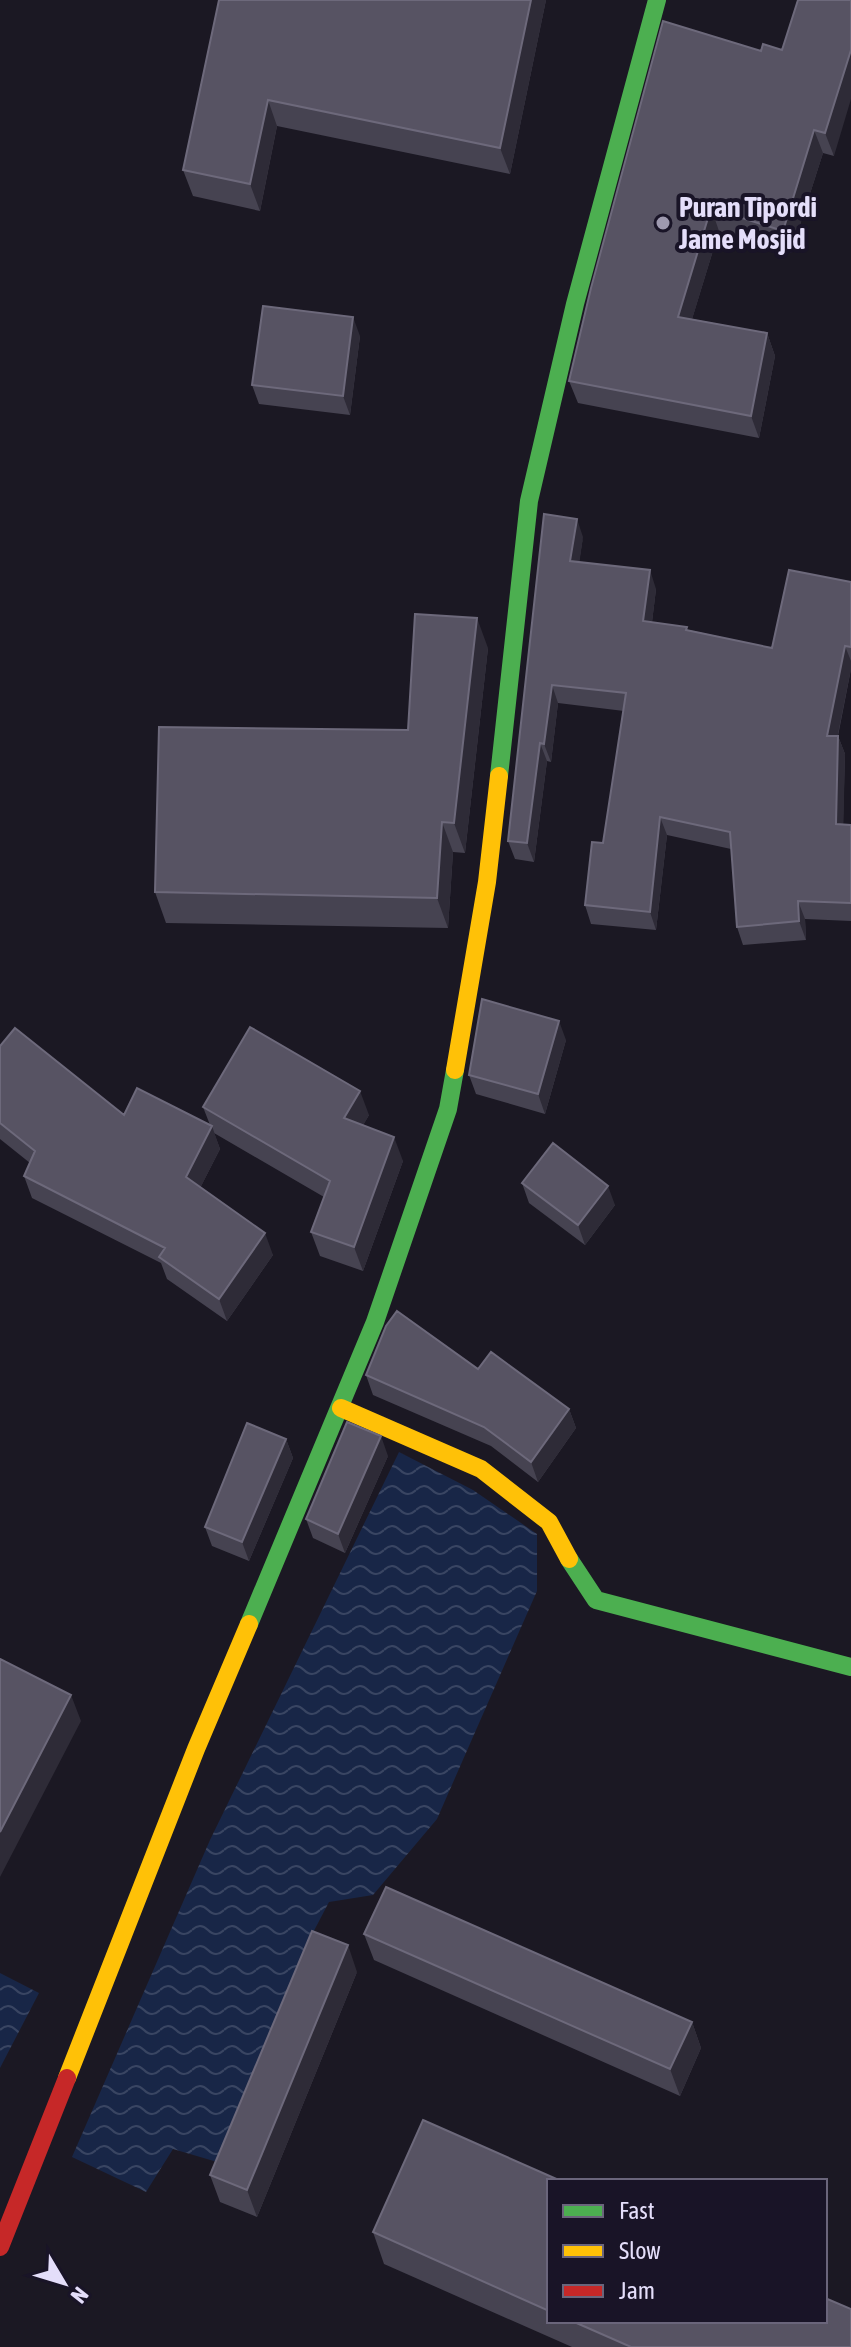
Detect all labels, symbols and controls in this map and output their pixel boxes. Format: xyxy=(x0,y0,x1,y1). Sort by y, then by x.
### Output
place label: Puran Tipordi Jame Mosjid xyxy=(678,191,817,255)
marker: Puran Tipordi Jame Mosjid xyxy=(654,214,672,232)
legend xyxy=(547,2179,827,2323)
text: Fast xyxy=(619,2197,655,2224)
text: Slow xyxy=(619,2237,661,2264)
north arrow xyxy=(24,2243,104,2323)
text: Jam xyxy=(619,2277,655,2304)
text: N xyxy=(66,2282,94,2308)

